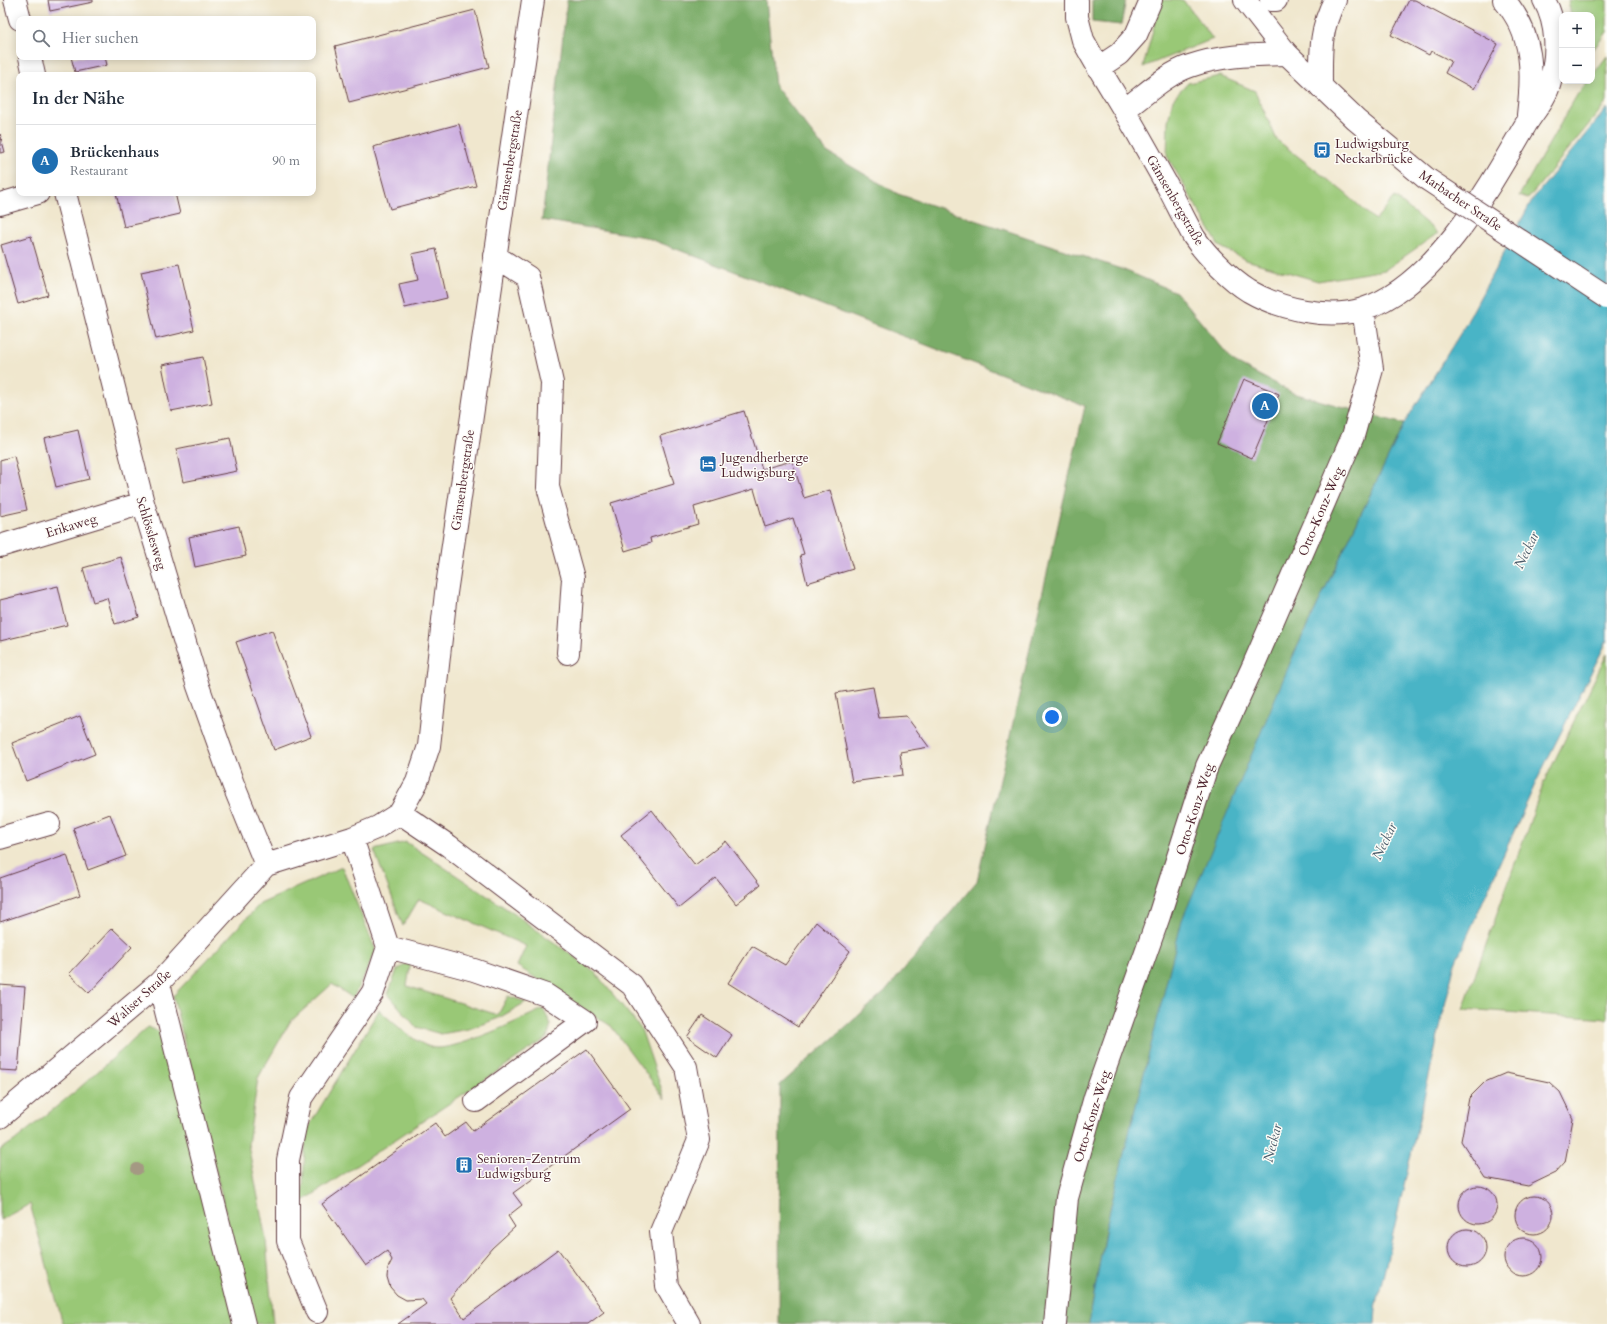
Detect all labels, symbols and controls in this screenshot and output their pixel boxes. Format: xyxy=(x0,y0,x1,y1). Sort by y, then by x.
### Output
map controls xyxy=(1559,12,1595,84)
button: + xyxy=(1559,12,1595,48)
search box xyxy=(16,16,316,60)
icon: search xyxy=(30,27,52,49)
text: Hier suchen xyxy=(62,28,139,48)
button: − xyxy=(1559,48,1595,84)
text: In der Nähe xyxy=(32,87,125,110)
street label: Gämsenbergstraße xyxy=(493,108,527,212)
place label: Ludwigsburg Neckarbrücke xyxy=(1335,135,1413,168)
bus stop icon: Ludwigsburg Neckarbrücke xyxy=(1312,140,1332,160)
text: Brückenhaus xyxy=(70,142,159,162)
text: A xyxy=(40,152,50,170)
text: 90 m xyxy=(272,152,300,170)
street label: Gämsenbergstraße xyxy=(1142,152,1208,249)
text: Restaurant xyxy=(70,162,128,180)
street label: Marbacher Straße xyxy=(1415,166,1506,235)
pin: A xyxy=(1252,391,1278,421)
street label: Gämsenbergstraße xyxy=(447,428,479,532)
place label: Jugendherberge Ludwigsburg xyxy=(719,449,809,482)
hotel icon: Jugendherberge Ludwigsburg xyxy=(698,454,718,474)
street label: Otto-Konz-Weg xyxy=(1294,463,1348,559)
street label: Schlösslesweg xyxy=(131,494,171,573)
street label: Erikaweg xyxy=(44,509,100,542)
water label: Neckar xyxy=(1509,528,1544,572)
your location xyxy=(1042,707,1062,727)
street label: Otto-Konz-Weg xyxy=(1172,760,1218,858)
water label: Neckar xyxy=(1367,819,1402,863)
street label: Waliser Straße xyxy=(103,965,176,1033)
street label: Otto-Konz-Weg xyxy=(1069,1067,1115,1165)
water label: Neckar xyxy=(1259,1122,1287,1164)
place label: Senioren-Zentrum Ludwigsburg xyxy=(477,1150,581,1183)
building icon: Senioren-Zentrum Ludwigsburg xyxy=(454,1155,474,1175)

